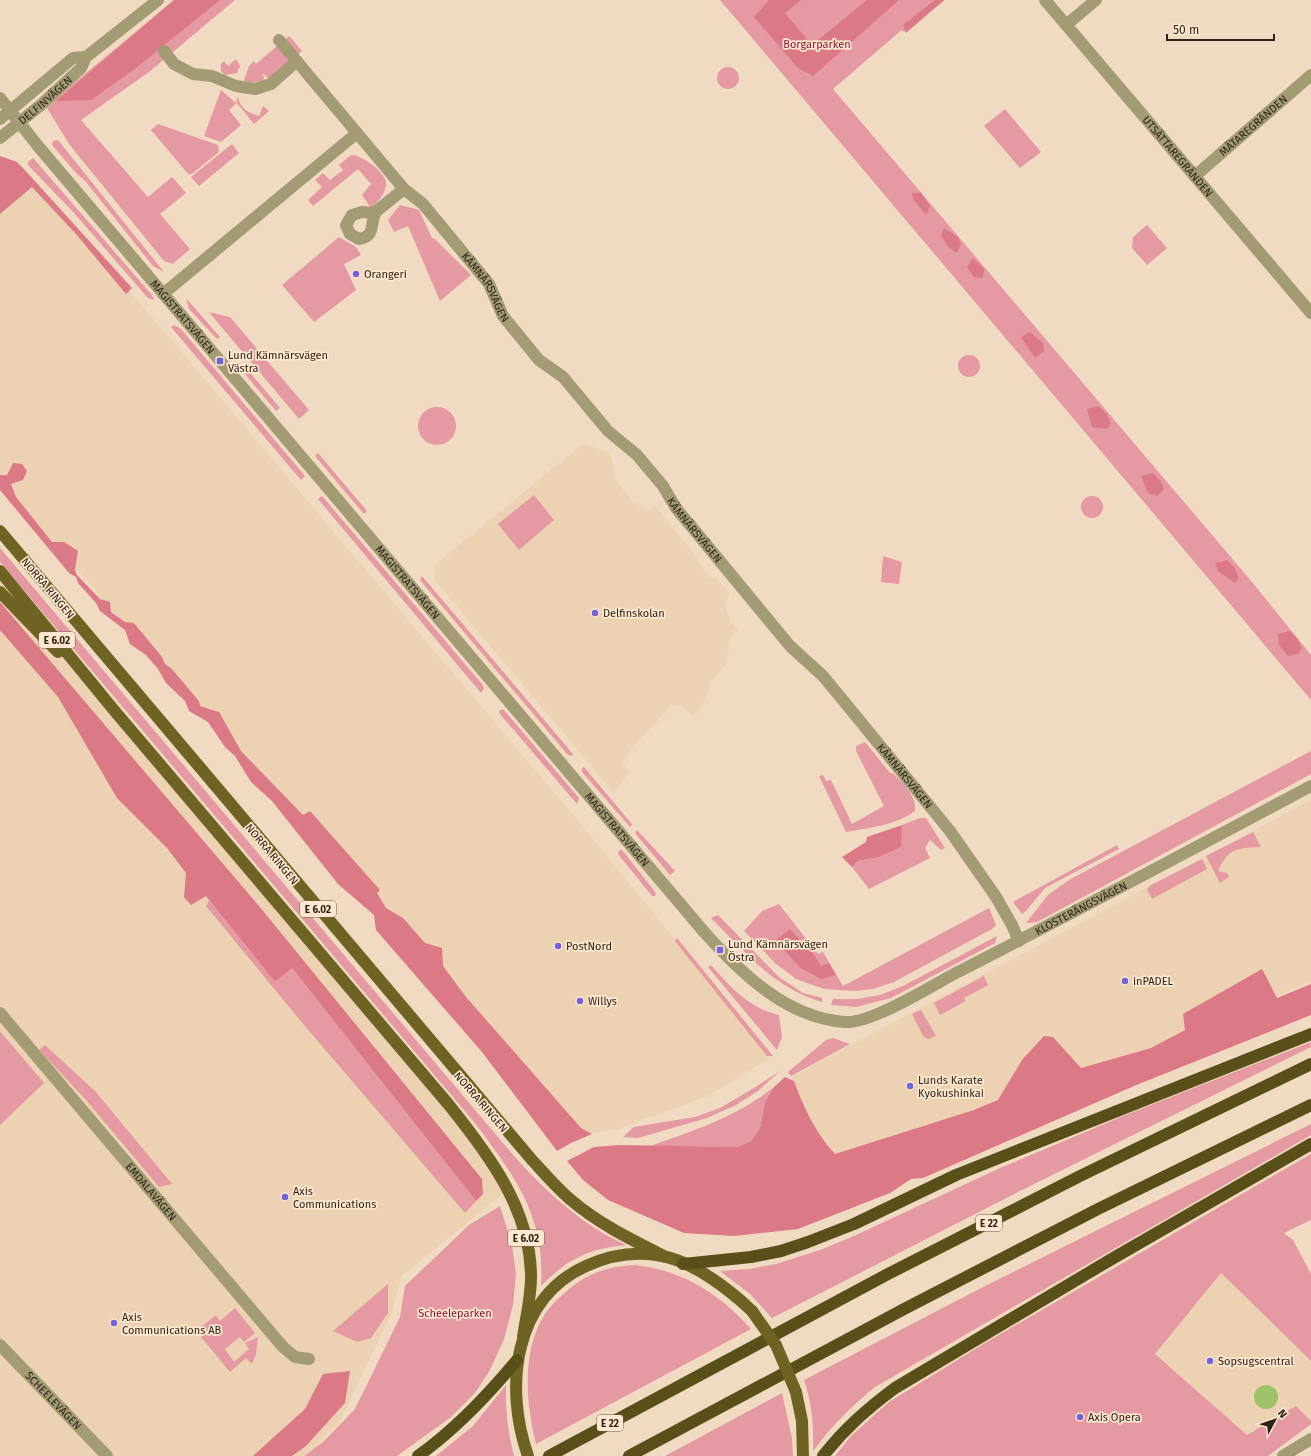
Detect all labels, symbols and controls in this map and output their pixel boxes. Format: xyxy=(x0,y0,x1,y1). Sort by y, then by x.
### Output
scale bar xyxy=(1167,16,1274,42)
text: 50 m xyxy=(1173,23,1199,37)
park label: Borgarparken xyxy=(783,38,851,51)
street label: DELFINVÄGEN xyxy=(16,73,75,127)
street label: MÄTAREGRÄNDEN xyxy=(1217,93,1290,159)
street label: UTSÄTTAREGRÄNDEN xyxy=(1139,113,1215,200)
street label: KÄMNÄRSVÄGEN xyxy=(459,250,511,325)
place label: Orangeri xyxy=(364,268,407,281)
marker: Orangeri xyxy=(351,269,361,279)
street label: MAGISTRATSVÄGEN xyxy=(147,278,217,357)
place label: Lund Kämnärsvägen Västra xyxy=(228,349,328,375)
marker: Lund Kämnärsvägen Västra xyxy=(215,356,225,366)
street label: KÄMNÄRSVÄGEN xyxy=(664,495,724,565)
street label: MAGISTRATSVÄGEN xyxy=(372,543,442,622)
street label: NORRA RINGEN xyxy=(18,555,77,621)
place label: Delfinskolan xyxy=(603,607,665,620)
marker: Delfinskolan xyxy=(590,608,600,618)
road number: E 6.02 xyxy=(39,632,75,648)
street label: KÄMNÄRSVÄGEN xyxy=(874,741,935,811)
street label: MAGISTRATSVÄGEN xyxy=(582,790,652,869)
street label: NORRA RINGEN xyxy=(242,821,301,887)
street label: KLOSTERÄNGSVÄGEN xyxy=(1033,879,1129,938)
road number: E 6.02 xyxy=(300,901,336,917)
place label: Lund Kämnärsvägen Östra xyxy=(728,938,828,964)
place label: PostNord xyxy=(566,940,612,953)
marker: PostNord xyxy=(553,941,563,951)
marker: Lund Kämnärsvägen Östra xyxy=(715,945,725,955)
place label: inPADEL xyxy=(1133,975,1174,988)
marker: inPADEL xyxy=(1120,976,1130,986)
place label: Willys xyxy=(588,995,617,1008)
marker: Willys xyxy=(575,996,585,1006)
street label: NORRA RINGEN xyxy=(451,1070,510,1135)
place label: Lunds Karate Kyokushinkai xyxy=(918,1074,984,1100)
marker: Lunds Karate Kyokushinkai xyxy=(905,1081,915,1091)
street label: EMDALAVÄGEN xyxy=(123,1160,179,1223)
place label: Axis Communications xyxy=(293,1185,376,1211)
marker: Axis Communications xyxy=(280,1192,290,1202)
road number: E 22 xyxy=(976,1215,1002,1231)
road number: E 6.02 xyxy=(508,1230,544,1246)
park label: Scheeleparken xyxy=(418,1307,492,1320)
place label: Axis Communications AB xyxy=(122,1311,222,1337)
marker: Axis Communications AB xyxy=(109,1318,119,1328)
place label: Sopsugscentral xyxy=(1218,1355,1294,1368)
marker: Sopsugscentral xyxy=(1205,1356,1215,1366)
street label: SCHEELEVÄGEN xyxy=(22,1369,84,1432)
north arrow xyxy=(1255,1400,1295,1440)
text: N xyxy=(1275,1407,1290,1421)
place label: Axis Opera xyxy=(1088,1411,1141,1424)
marker: Axis Opera xyxy=(1075,1412,1085,1422)
road number: E 22 xyxy=(597,1415,623,1431)

